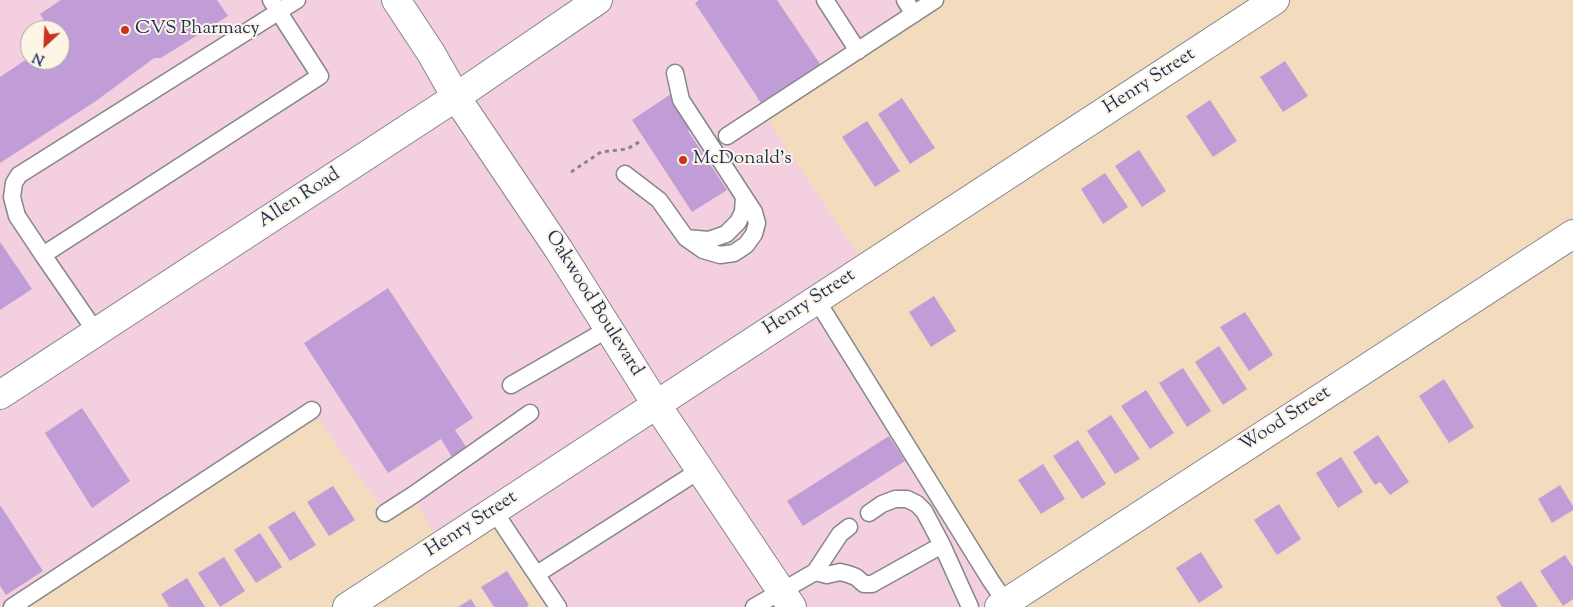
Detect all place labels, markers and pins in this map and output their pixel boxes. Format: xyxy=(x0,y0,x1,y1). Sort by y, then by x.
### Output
place label: CVS Pharmacy xyxy=(135,19,260,41)
marker: CVS Pharmacy xyxy=(119,24,131,36)
place label: McDonald's xyxy=(693,149,792,171)
marker: McDonald's xyxy=(677,154,689,166)

